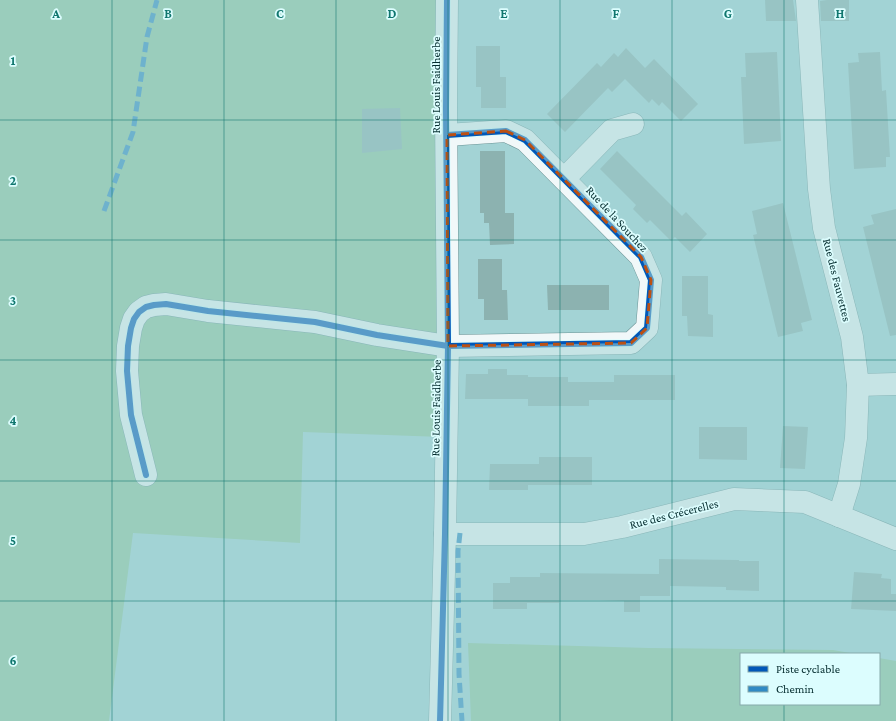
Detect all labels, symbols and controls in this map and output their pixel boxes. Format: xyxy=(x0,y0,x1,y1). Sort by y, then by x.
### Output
text: A xyxy=(51,6,60,21)
text: B xyxy=(164,6,172,21)
text: C xyxy=(276,6,284,21)
text: D xyxy=(388,6,397,21)
text: E xyxy=(500,6,508,21)
text: F xyxy=(613,6,620,21)
text: G xyxy=(724,6,732,21)
text: H xyxy=(836,6,845,21)
street label: Rue Louis Faidherbe xyxy=(429,37,443,133)
text: 1 xyxy=(11,53,16,68)
text: 2 xyxy=(10,173,17,188)
street label: Rue de la Souchez xyxy=(583,183,651,255)
street label: Rue des Fauvettes xyxy=(820,237,854,323)
text: 3 xyxy=(10,293,16,308)
street label: Rue Louis Faidherbe xyxy=(428,359,444,457)
text: 4 xyxy=(9,413,17,428)
street label: Rue des Crécerelles xyxy=(628,496,720,532)
text: 5 xyxy=(10,533,16,548)
text: 6 xyxy=(9,653,17,668)
legend xyxy=(740,653,880,705)
text: Piste cyclable xyxy=(776,662,840,676)
text: Chemin xyxy=(776,682,815,696)

